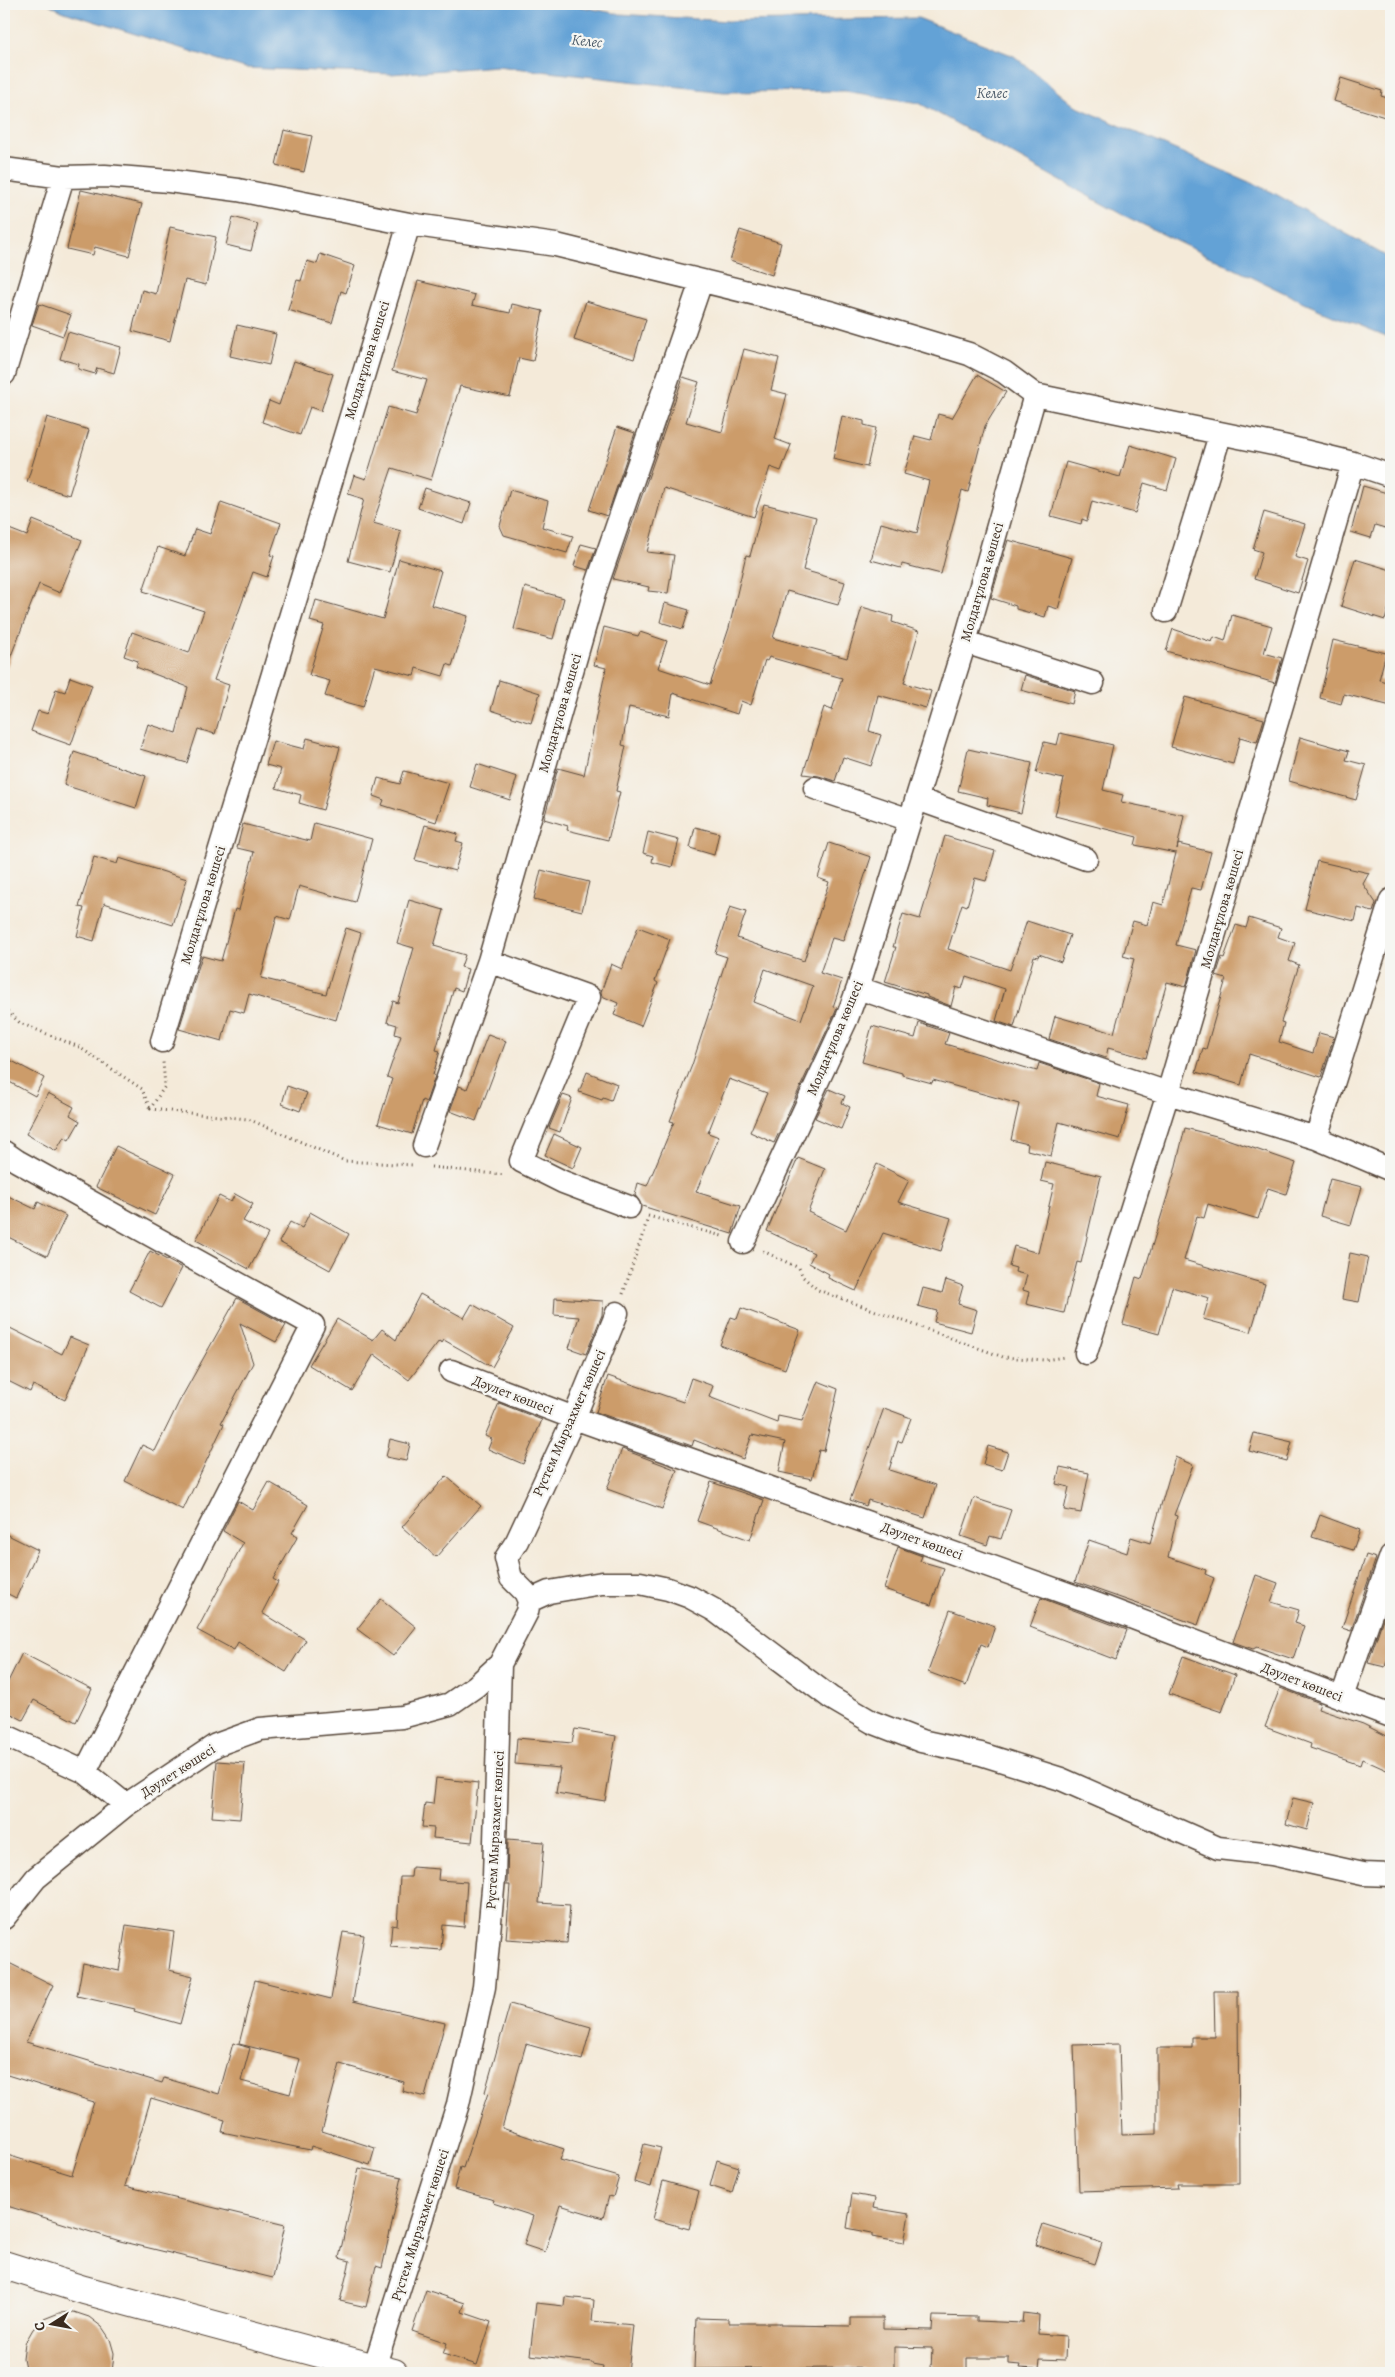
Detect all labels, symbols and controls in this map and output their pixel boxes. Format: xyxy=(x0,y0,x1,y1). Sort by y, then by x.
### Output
water label: Келес xyxy=(571,29,604,53)
water label: Келес xyxy=(977,83,1008,103)
street label: Молдағұлова көшесі xyxy=(340,298,394,422)
street label: Молдағұлова көшесі xyxy=(956,520,1008,644)
street label: Молдағұлова көшесі xyxy=(534,651,586,775)
street label: Молдағұлова көшесі xyxy=(176,843,230,967)
street label: Молдағұлова көшесі xyxy=(1196,847,1248,971)
street label: Молдағұлова көшесі xyxy=(802,978,868,1098)
street label: Рүстем Мырзахмет көшесі xyxy=(528,1346,610,1500)
street label: Дәулет көшесі xyxy=(470,1371,556,1419)
street label: Дәулет көшесі xyxy=(879,1517,966,1565)
street label: Дәулет көшесі xyxy=(1259,1658,1345,1706)
street label: Дәулет көшесі xyxy=(137,1740,219,1802)
street label: Рүстем Мырзахмет көшесі xyxy=(481,1750,509,1910)
street label: Рүстем Мырзахмет көшесі xyxy=(386,2146,454,2304)
north arrow xyxy=(28,2300,78,2350)
text: С xyxy=(30,2320,50,2332)

